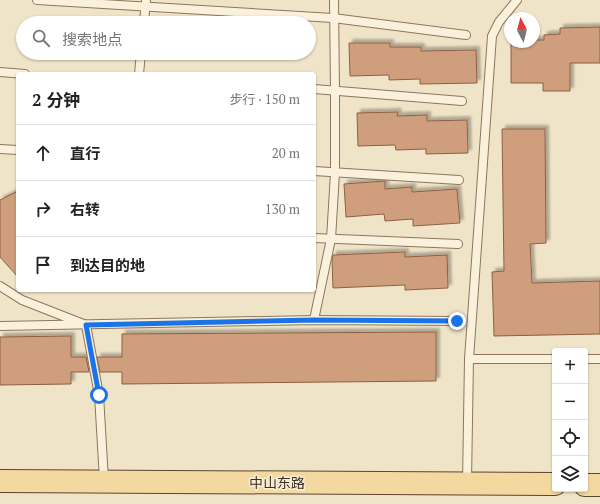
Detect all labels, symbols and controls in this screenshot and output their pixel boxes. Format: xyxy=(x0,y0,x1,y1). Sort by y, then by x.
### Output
north arrow xyxy=(504,12,540,48)
search box xyxy=(16,16,316,60)
icon: search xyxy=(30,27,52,49)
text: 搜索地点 xyxy=(62,29,122,49)
text: 2 分钟 xyxy=(32,88,80,111)
text: 步行 · 150 m xyxy=(229,90,300,108)
icon: ahead xyxy=(32,142,54,164)
text: 直行 xyxy=(70,143,100,163)
text: 20 m xyxy=(272,144,300,162)
icon: right xyxy=(32,198,54,220)
text: 右转 xyxy=(70,199,100,219)
text: 130 m xyxy=(265,200,300,218)
icon: arrive xyxy=(32,254,54,276)
text: 到达目的地 xyxy=(70,255,145,275)
route end xyxy=(448,312,466,330)
map controls xyxy=(552,348,588,492)
button: + xyxy=(552,348,588,384)
button: − xyxy=(552,384,588,420)
route start xyxy=(90,386,108,404)
button: locate xyxy=(552,420,588,456)
button: layers xyxy=(552,456,588,492)
street label: 中山东路 xyxy=(249,473,305,492)

